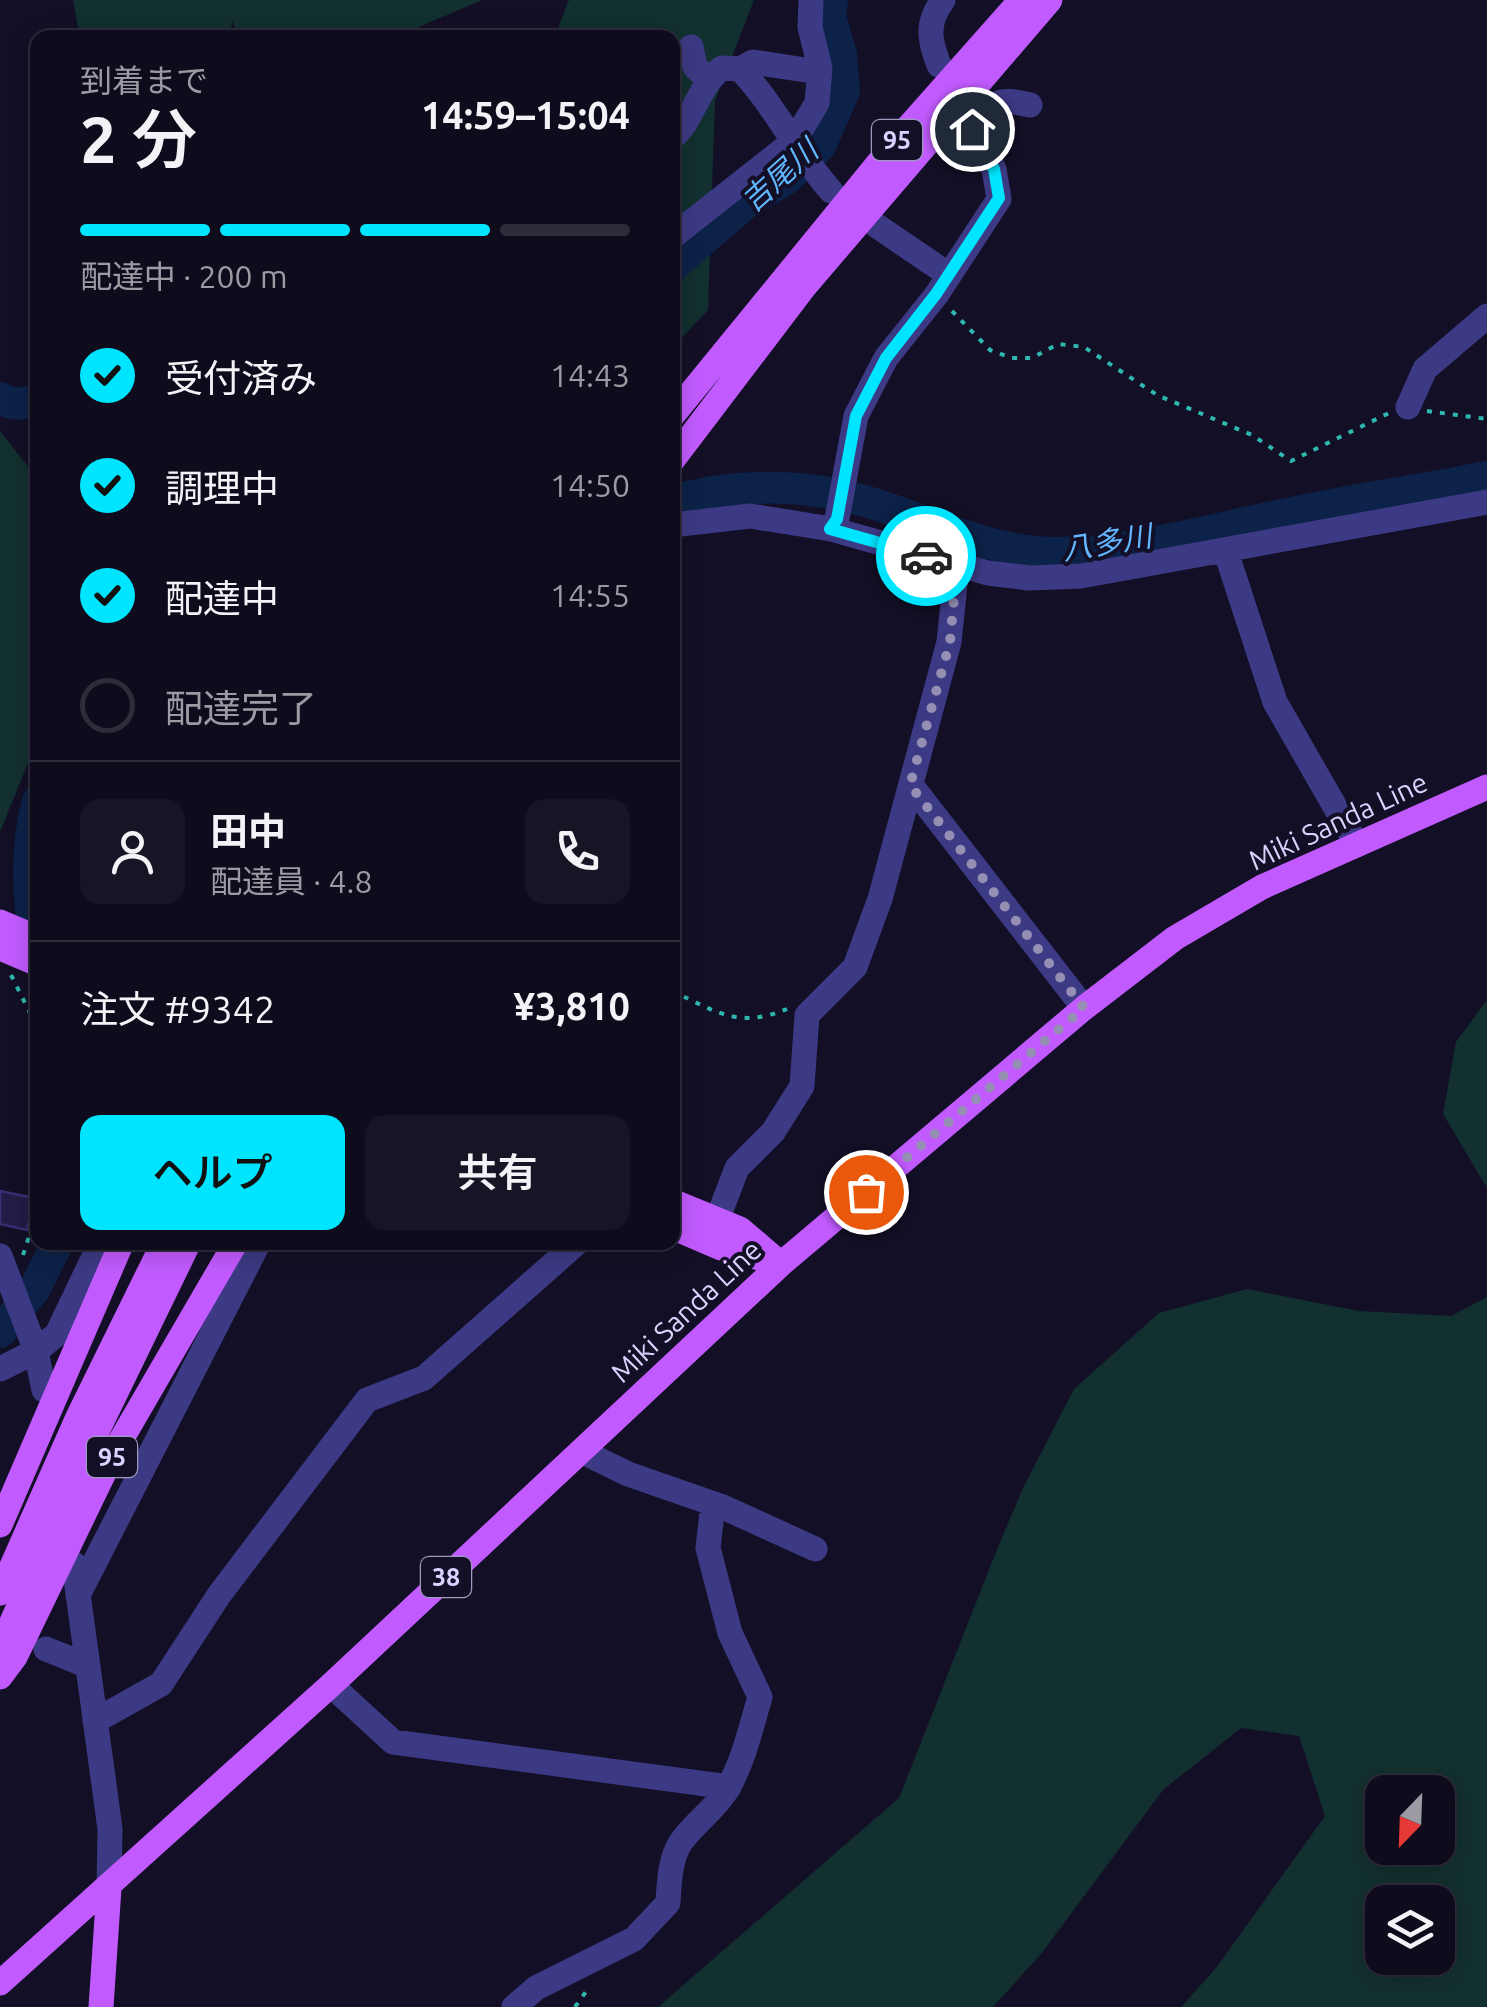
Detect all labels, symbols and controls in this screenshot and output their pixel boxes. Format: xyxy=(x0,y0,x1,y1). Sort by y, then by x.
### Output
text: 到着まで xyxy=(80,62,208,98)
pin xyxy=(930,87,1015,172)
text: 14:59–15:04 xyxy=(421,94,630,136)
text: 2 分 xyxy=(80,102,197,175)
icon: home xyxy=(945,102,1000,157)
road number: 95 xyxy=(872,120,922,160)
water label: 吉尾川 xyxy=(735,131,826,218)
text: 配達中 · 200 m xyxy=(80,258,288,294)
icon: check xyxy=(80,348,135,403)
text: 受付済み xyxy=(165,357,317,399)
text: 14:43 xyxy=(550,357,630,393)
icon: check xyxy=(80,458,135,513)
text: 調理中 xyxy=(165,467,279,509)
text: 14:50 xyxy=(550,467,630,503)
courier xyxy=(876,506,976,606)
water label: 八多川 xyxy=(1060,518,1157,566)
icon: car xyxy=(899,529,954,584)
icon: check xyxy=(80,568,135,623)
text: 配達中 xyxy=(165,577,279,619)
text: 14:55 xyxy=(550,577,630,613)
text: 配達完了 xyxy=(165,687,317,729)
street label: Miki Sanda Line xyxy=(1244,766,1432,875)
button: person xyxy=(80,799,185,904)
button: phone xyxy=(525,799,630,904)
text: 田中 xyxy=(210,810,286,852)
text: 配達員 · 4.8 xyxy=(210,863,373,899)
text: ¥3,810 xyxy=(513,985,630,1027)
text: 注文 #9342 xyxy=(80,988,275,1030)
button: ヘルプ xyxy=(80,1115,345,1230)
button: 共有 xyxy=(365,1115,630,1230)
pin xyxy=(824,1150,909,1235)
icon: bag xyxy=(839,1165,894,1220)
street label: Miki Sanda Line xyxy=(604,1233,767,1388)
road number: 95 xyxy=(87,1437,137,1477)
road number: 38 xyxy=(421,1557,471,1597)
north arrow xyxy=(1365,1775,1455,1865)
map controls xyxy=(1365,1775,1455,1975)
button: layers xyxy=(1365,1885,1455,1975)

